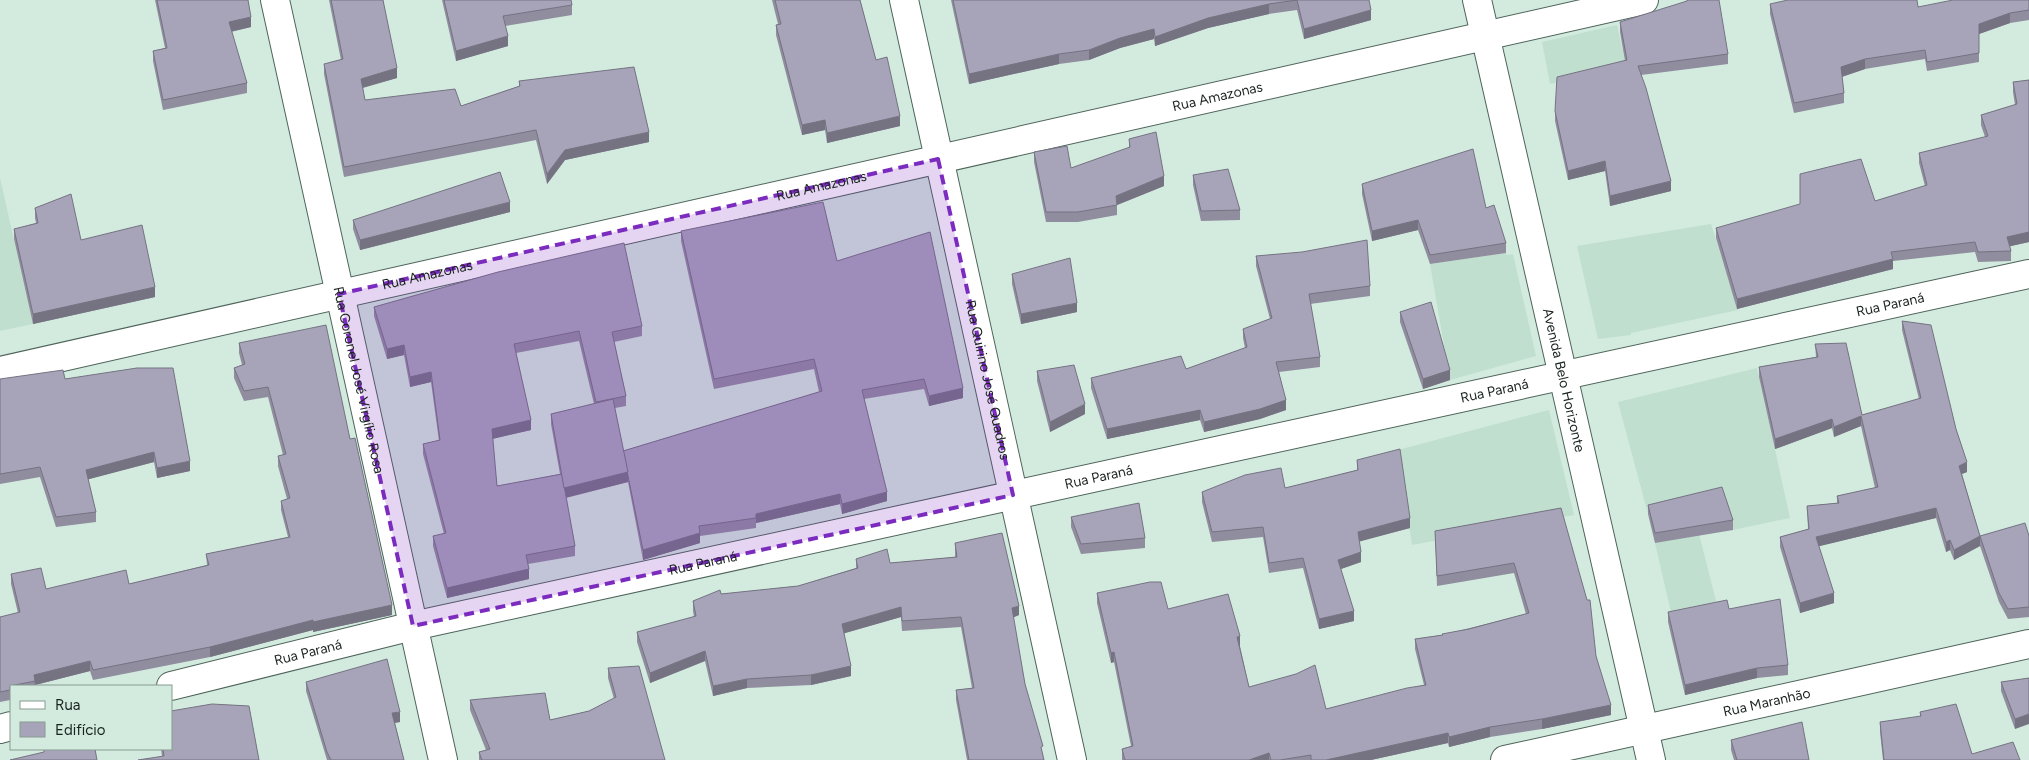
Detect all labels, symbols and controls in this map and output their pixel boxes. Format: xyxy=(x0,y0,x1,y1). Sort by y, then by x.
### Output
street label: Rua Amazonas xyxy=(1171,78,1264,115)
street label: Rua Amazonas xyxy=(775,168,868,205)
street label: Rua Amazonas xyxy=(381,257,474,294)
street label: Rua Coronel José Virgílio Rosa xyxy=(330,285,387,475)
street label: Rua Paraná xyxy=(1855,289,1926,320)
street label: Rua Quirino José Quadros xyxy=(962,298,1013,461)
street label: Avenida Belo Horizonte xyxy=(1539,307,1588,454)
street label: Rua Paraná xyxy=(1459,375,1530,407)
street label: Rua Paraná xyxy=(1063,461,1134,493)
street label: Rua Paraná xyxy=(667,548,739,579)
street label: Rua Paraná xyxy=(272,636,344,669)
legend xyxy=(10,685,172,750)
street label: Rua Maranhão xyxy=(1722,685,1812,720)
text: Rua xyxy=(55,696,80,714)
text: Edifício xyxy=(55,721,106,739)

